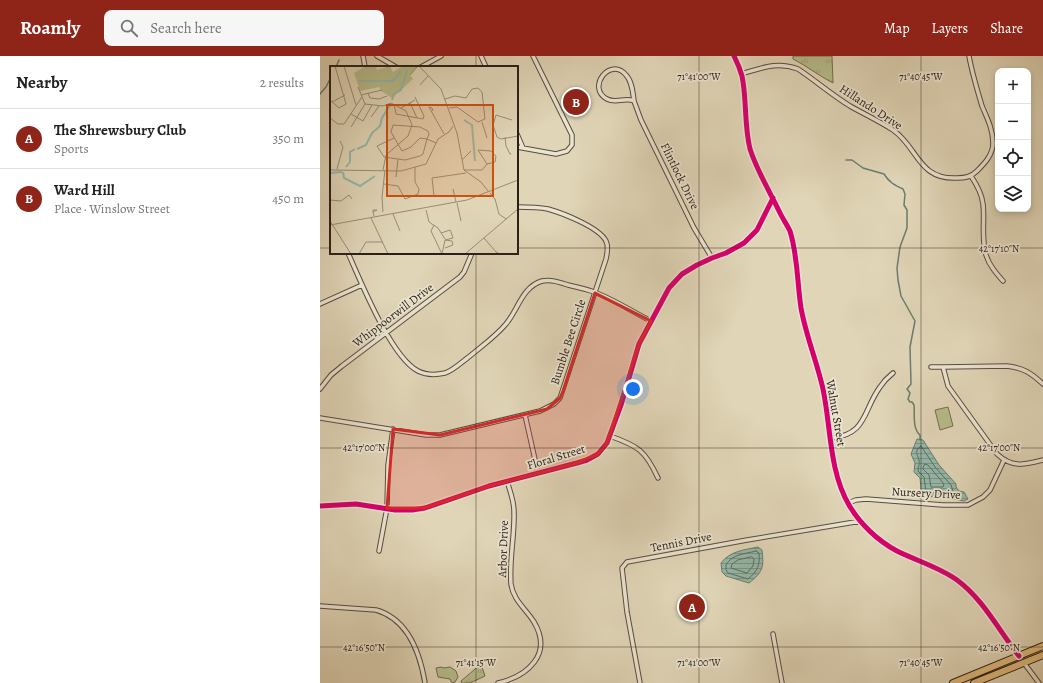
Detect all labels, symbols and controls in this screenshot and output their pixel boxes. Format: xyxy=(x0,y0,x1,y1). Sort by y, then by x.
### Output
search box xyxy=(104,10,384,46)
text: Roamly xyxy=(20,15,80,41)
icon: search xyxy=(118,17,140,39)
text: Search here xyxy=(150,18,222,38)
text: Map xyxy=(884,19,910,38)
text: Layers xyxy=(932,19,968,38)
text: Share xyxy=(990,19,1023,38)
inset map xyxy=(330,66,518,254)
map controls xyxy=(995,68,1031,212)
button: + xyxy=(995,68,1031,104)
text: 71°41'00"W xyxy=(677,70,721,83)
text: 71°40'45"W xyxy=(899,70,943,83)
text: Nearby xyxy=(16,71,67,94)
text: 2 results xyxy=(260,74,304,91)
street label: Hillando Drive xyxy=(836,81,906,133)
pin: B xyxy=(563,87,589,117)
button: − xyxy=(995,104,1031,140)
text: The Shrewsbury Club xyxy=(54,120,186,140)
text: A xyxy=(25,130,33,147)
text: 350 m xyxy=(273,130,304,147)
text: Sports xyxy=(54,140,89,157)
street label: Flintlock Drive xyxy=(657,140,703,212)
button: locate xyxy=(995,140,1031,176)
button: layers xyxy=(995,176,1031,212)
text: Ward Hill xyxy=(54,180,115,200)
text: B xyxy=(25,190,33,207)
text: 450 m xyxy=(272,190,304,207)
text: Place · Winslow Street xyxy=(54,200,170,217)
text: 42°17'10"N xyxy=(979,242,1019,255)
street label: Whippoorwill Drive xyxy=(349,279,437,351)
street label: Bumble Bee Circle xyxy=(547,297,589,387)
street label: Walnut Street xyxy=(822,377,850,448)
your location xyxy=(623,379,643,399)
text: 42°17'00"N xyxy=(343,441,385,454)
street label: Floral Street xyxy=(525,441,587,473)
text: 42°17'00"N xyxy=(978,441,1020,454)
street label: Nursery Drive xyxy=(891,483,961,503)
street label: Arbor Drive xyxy=(494,520,512,579)
street label: Tennis Drive xyxy=(649,528,713,556)
pin: A xyxy=(679,592,705,622)
text: 42°16'50"N xyxy=(343,641,385,654)
text: 42°16'50"N xyxy=(978,641,1020,654)
text: 71°41'15"W xyxy=(456,656,497,669)
text: 71°41'00"W xyxy=(677,656,721,669)
text: 71°40'45"W xyxy=(899,656,943,669)

